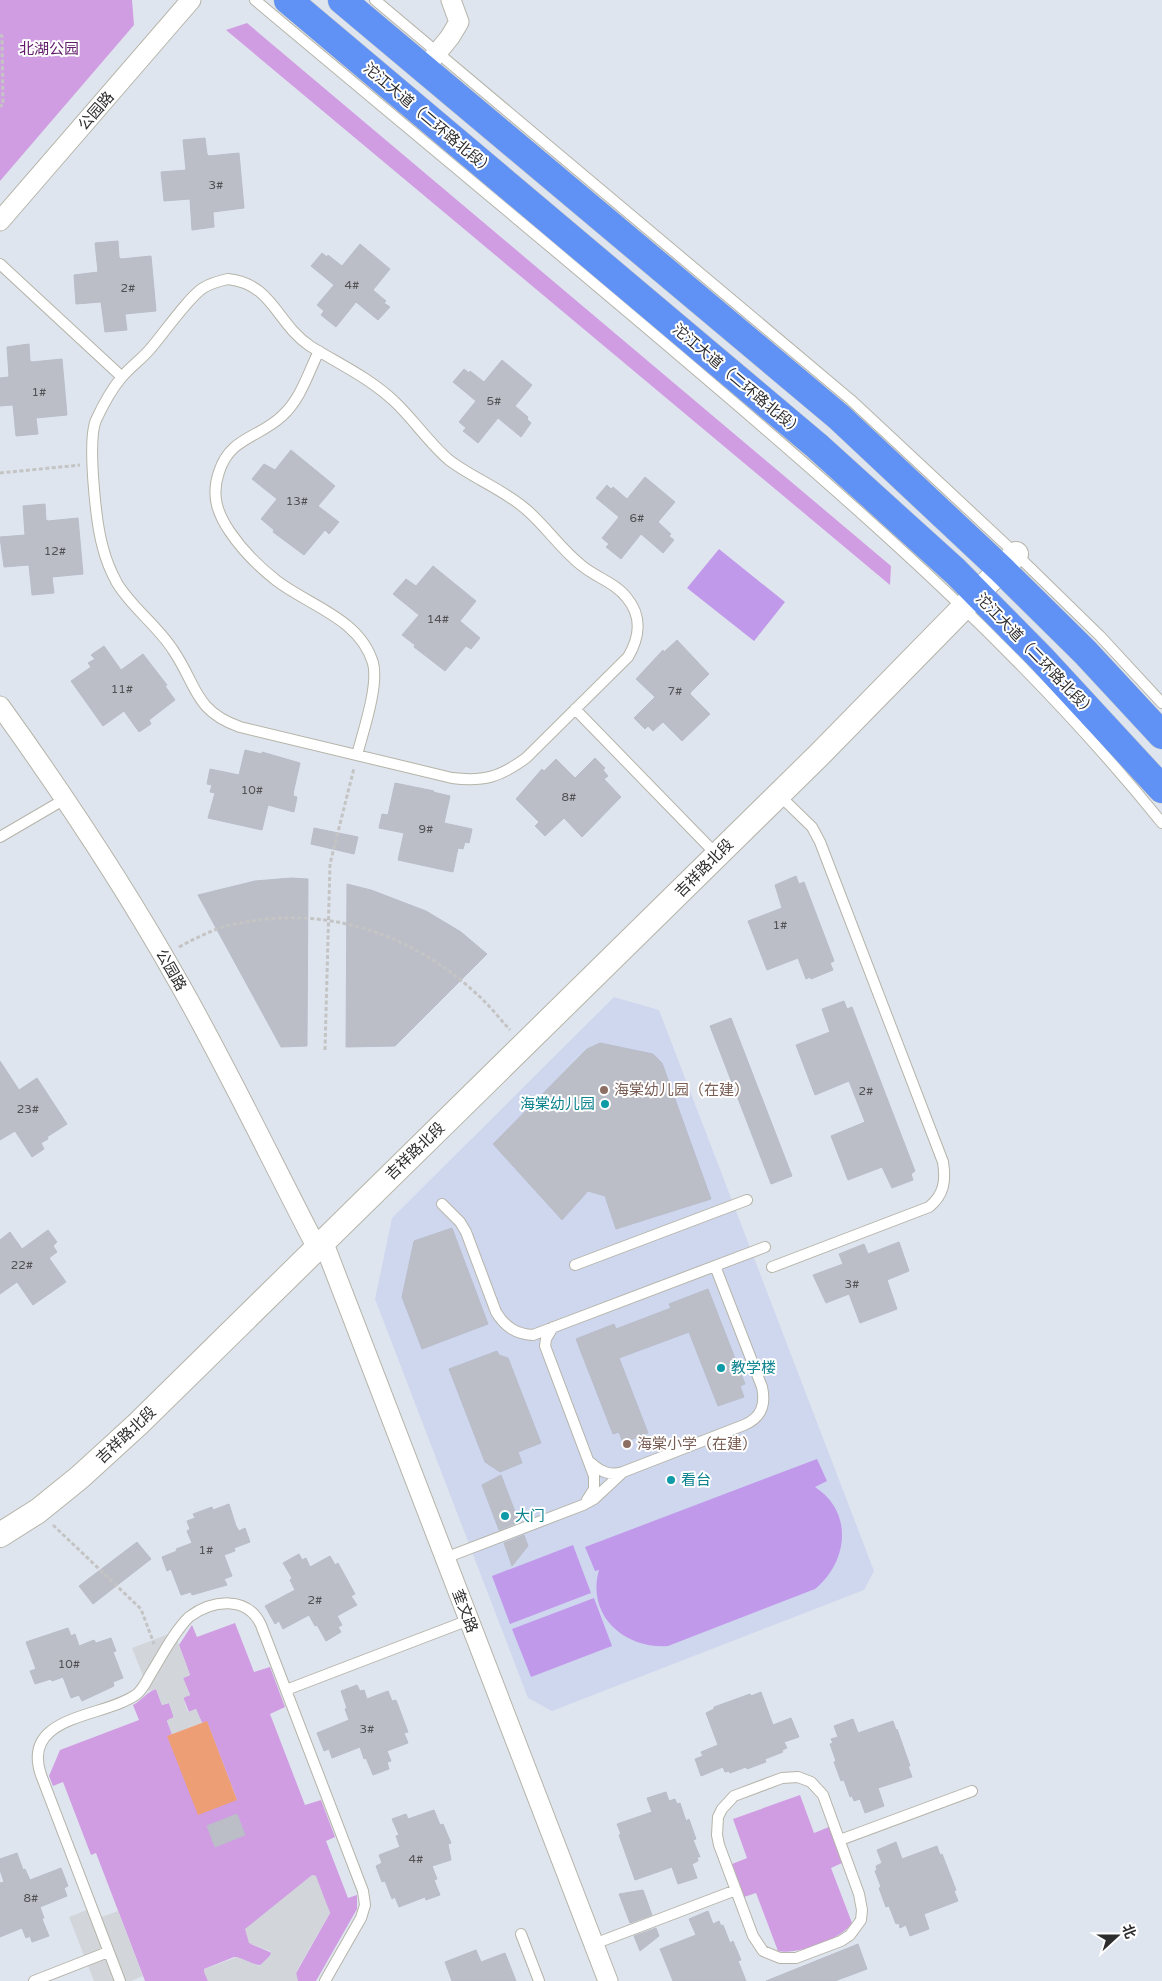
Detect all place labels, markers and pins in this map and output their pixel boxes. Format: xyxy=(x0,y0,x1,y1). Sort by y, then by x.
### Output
place label: 海棠幼儿园（在建） xyxy=(614,1081,749,1099)
marker: 海棠幼儿园（在建） xyxy=(598,1084,610,1096)
place label: 海棠幼儿园 xyxy=(520,1095,595,1113)
marker: 海棠幼儿园 xyxy=(599,1098,611,1110)
place label: 教学楼 xyxy=(731,1359,776,1377)
marker: 教学楼 xyxy=(715,1362,727,1374)
place label: 海棠小学（在建） xyxy=(637,1435,757,1453)
marker: 海棠小学（在建） xyxy=(621,1438,633,1450)
place label: 看台 xyxy=(681,1471,711,1489)
marker: 看台 xyxy=(665,1474,677,1486)
place label: 大门 xyxy=(515,1507,545,1525)
marker: 大门 xyxy=(499,1510,511,1522)

